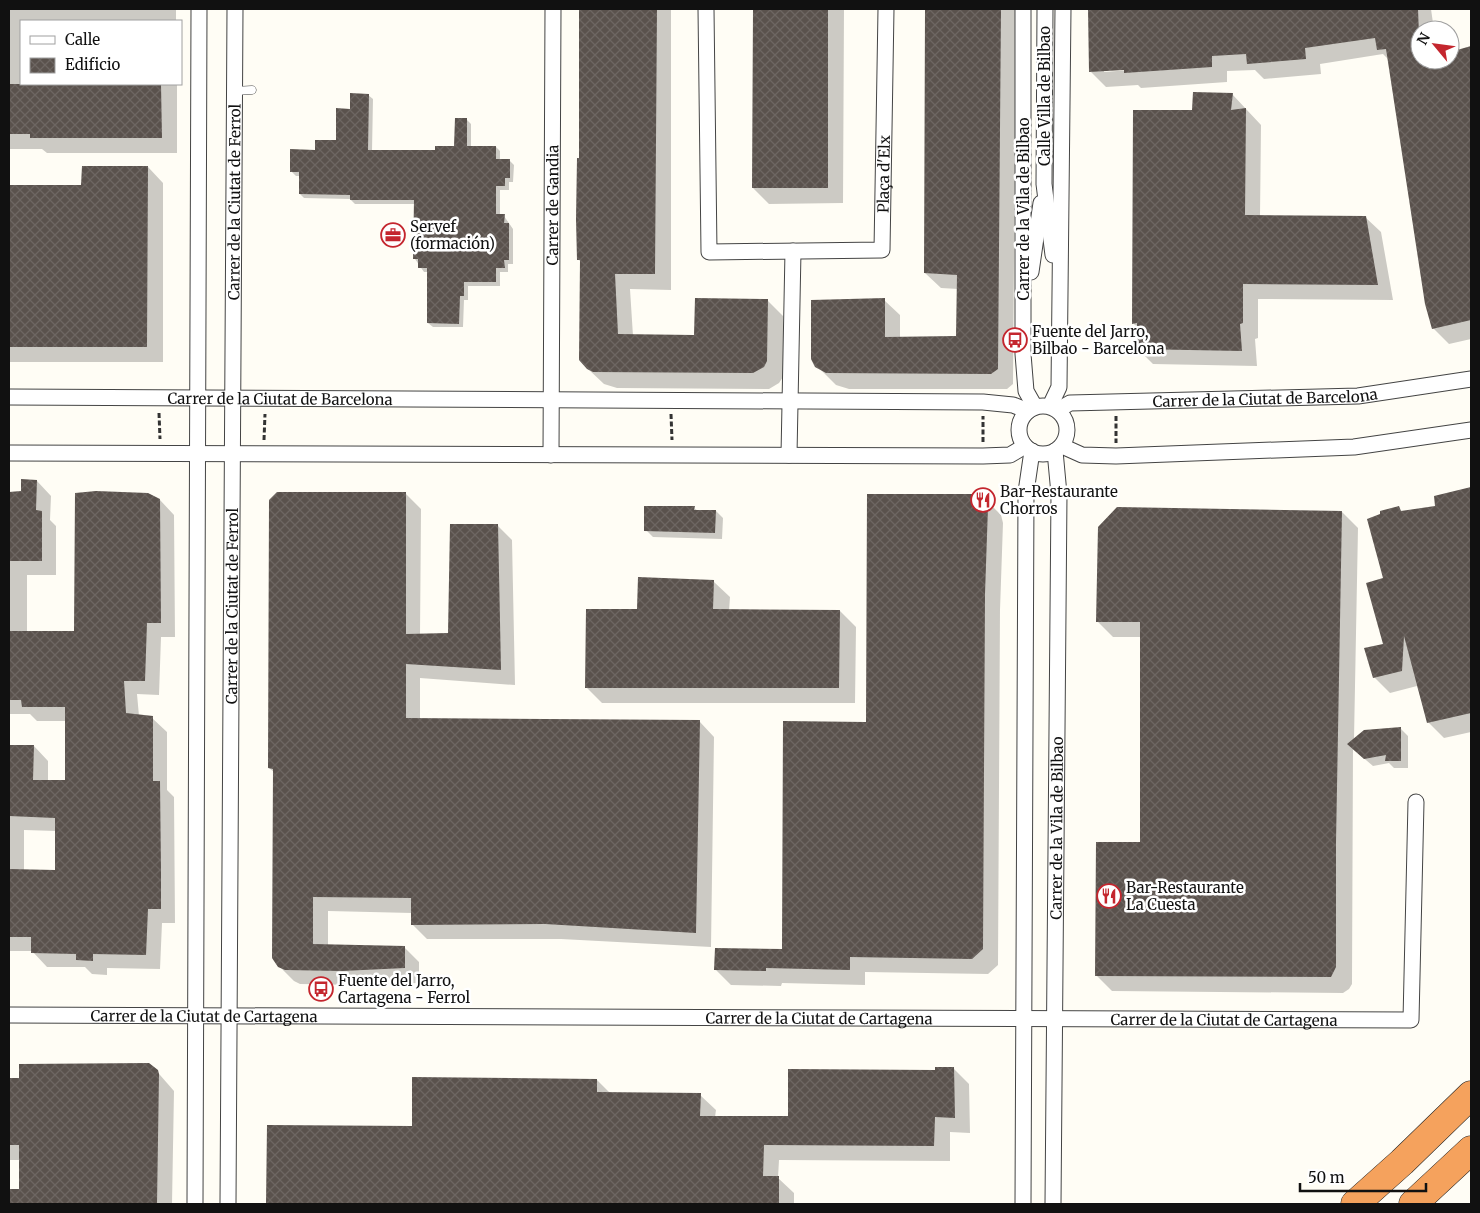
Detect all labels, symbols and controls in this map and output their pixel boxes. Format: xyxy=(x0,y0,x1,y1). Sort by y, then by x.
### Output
legend xyxy=(20,20,182,85)
north arrow xyxy=(1410,20,1460,70)
street label: Calle Villa de Bilbao xyxy=(1035,26,1054,166)
text: N xyxy=(1413,29,1434,48)
text: Calle xyxy=(65,30,100,49)
text: Edificio xyxy=(65,55,121,74)
street label: Carrer de la Ciutat de Ferrol xyxy=(224,103,244,300)
street label: Carrer de la Vila de Bilbao xyxy=(1014,117,1033,300)
street label: Plaça d'Elx xyxy=(873,135,893,213)
street label: Carrer de Gandia xyxy=(542,145,562,265)
place label: Servef (formación) xyxy=(410,217,495,253)
office icon: Servef (formación) xyxy=(380,222,406,248)
place label: Fuente del Jarro, Bilbao - Barcelona xyxy=(1032,322,1165,358)
bus stop icon: Fuente del Jarro, Bilbao - Barcelona xyxy=(1002,327,1028,353)
street label: Carrer de la Ciutat de Barcelona xyxy=(1152,384,1379,410)
street label: Carrer de la Ciutat de Barcelona xyxy=(167,388,393,408)
place label: Bar-Restaurante Chorros xyxy=(1000,482,1118,518)
restaurant icon: Bar-Restaurante Chorros xyxy=(970,487,996,513)
street label: Carrer de la Ciutat de Ferrol xyxy=(221,507,242,704)
street label: Carrer de la Vila de Bilbao xyxy=(1046,736,1066,920)
place label: Bar-Restaurante La Cuesta xyxy=(1126,878,1244,914)
restaurant icon: Bar-Restaurante La Cuesta xyxy=(1096,883,1122,909)
place label: Fuente del Jarro, Cartagena - Ferrol xyxy=(338,971,470,1007)
bus stop icon: Fuente del Jarro, Cartagena - Ferrol xyxy=(308,976,334,1002)
street label: Carrer de la Ciutat de Cartagena xyxy=(90,1006,318,1026)
street label: Carrer de la Ciutat de Cartagena xyxy=(705,1008,933,1028)
street label: Carrer de la Ciutat de Cartagena xyxy=(1110,1009,1338,1029)
scale bar xyxy=(1300,1160,1426,1192)
text: 50 m xyxy=(1308,1168,1345,1187)

